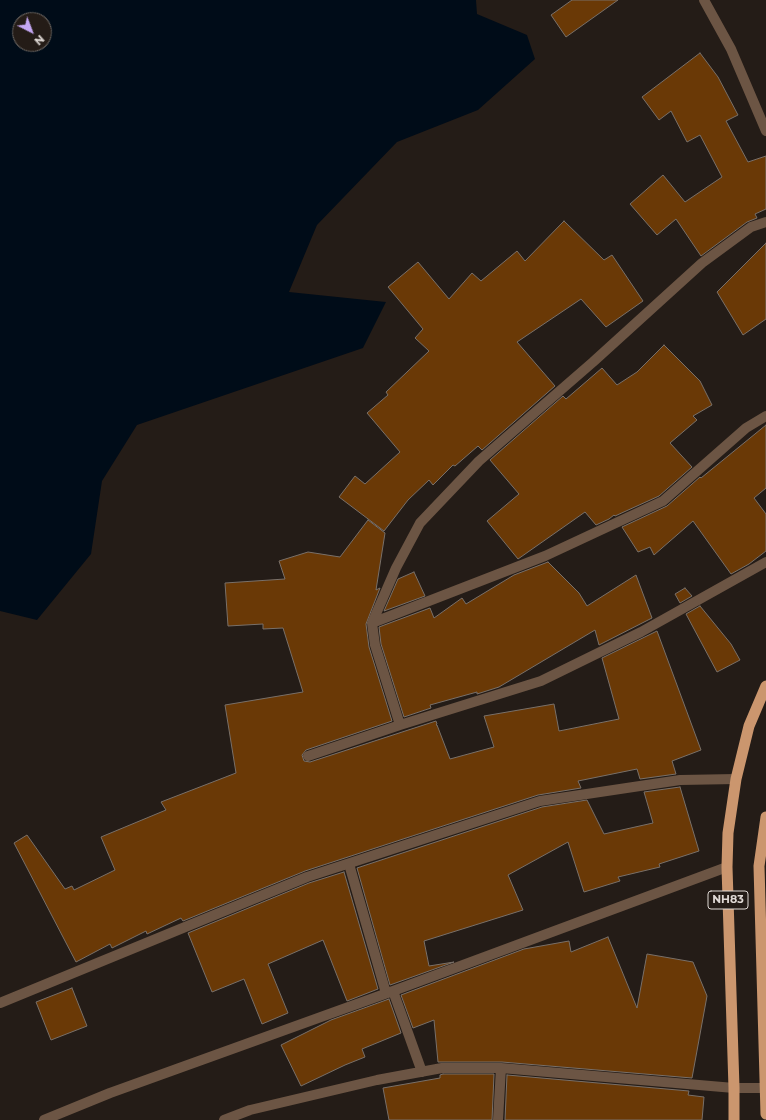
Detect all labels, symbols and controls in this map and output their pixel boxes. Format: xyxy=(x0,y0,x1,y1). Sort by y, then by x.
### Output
north arrow xyxy=(12,12,52,52)
text: N xyxy=(31,32,47,48)
road number: NH83 xyxy=(708,891,748,909)

